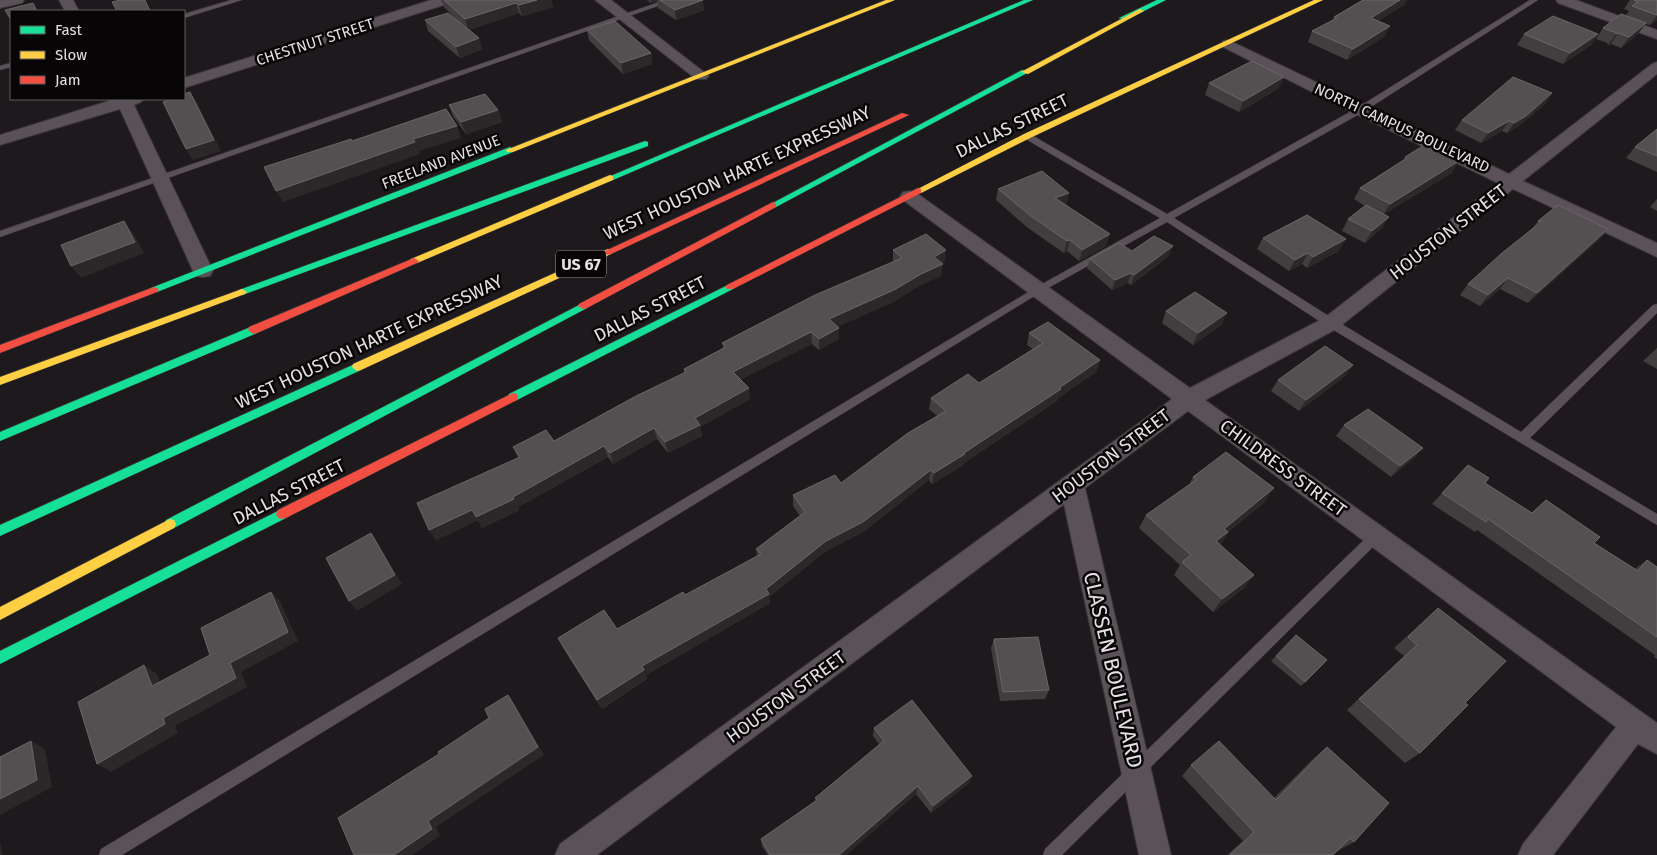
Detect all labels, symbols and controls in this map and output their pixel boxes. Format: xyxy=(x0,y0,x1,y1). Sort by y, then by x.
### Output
legend xyxy=(10,10,185,100)
street label: CHESTNUT STREET xyxy=(254,14,376,69)
text: Fast xyxy=(55,21,82,39)
text: Slow xyxy=(55,46,87,64)
text: Jam xyxy=(55,71,81,89)
street label: NORTH CAMPUS BOULEVARD xyxy=(1312,79,1492,177)
street label: DALLAS STREET xyxy=(952,89,1073,163)
street label: WEST HOUSTON HARTE EXPRESSWAY xyxy=(600,101,874,245)
street label: FREELAND AVENUE xyxy=(379,131,503,193)
street label: HOUSTON STREET xyxy=(1385,179,1511,284)
road number: US 67 xyxy=(556,250,606,278)
street label: WEST HOUSTON HARTE EXPRESSWAY xyxy=(232,270,506,414)
street label: DALLAS STREET xyxy=(590,271,710,347)
street label: HOUSTON STREET xyxy=(1048,404,1175,508)
street label: CHILDRESS STREET xyxy=(1215,415,1351,522)
street label: DALLAS STREET xyxy=(229,454,349,530)
street label: CLASSEN BOULEVARD xyxy=(1078,569,1148,771)
street label: HOUSTON STREET xyxy=(722,646,851,748)

